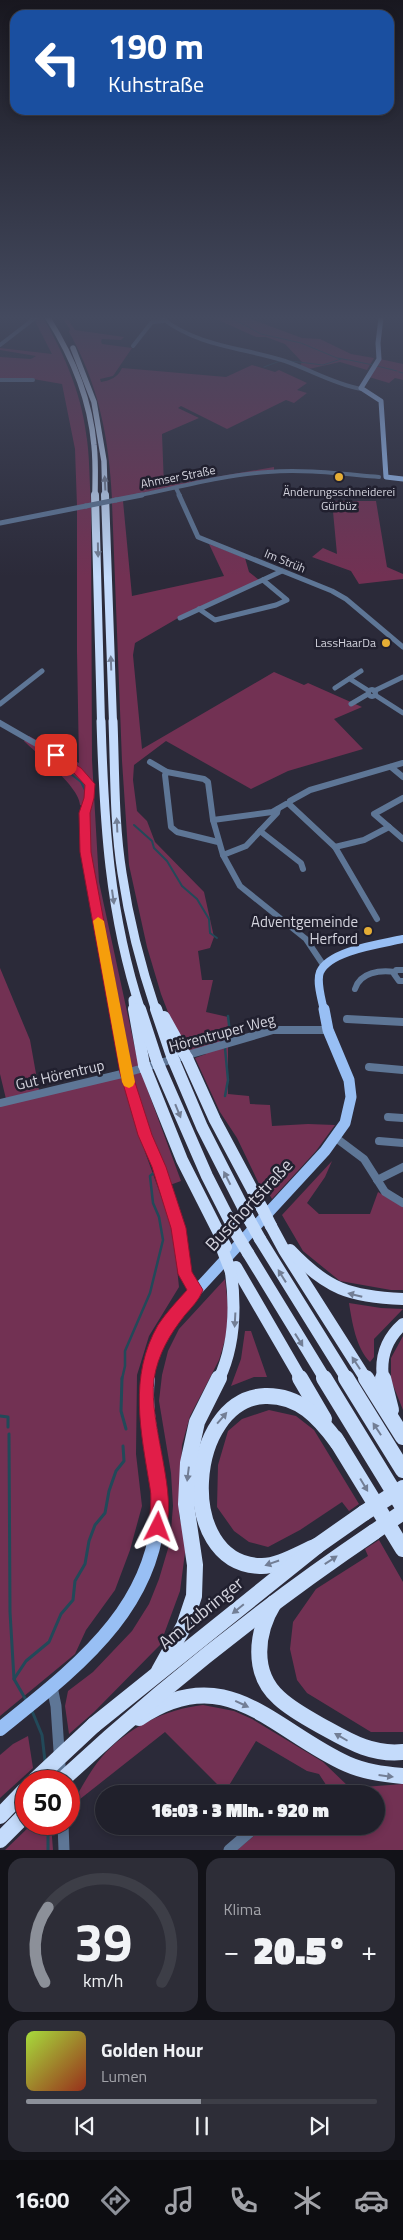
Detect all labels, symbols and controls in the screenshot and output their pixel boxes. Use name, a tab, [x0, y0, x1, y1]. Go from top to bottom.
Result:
text: 190 m	[108, 19, 204, 73]
icon: left	[25, 30, 90, 95]
text: Kuhstraße	[108, 67, 204, 101]
street label: Ahmser Straße	[139, 460, 217, 493]
marker: Änderungsschneiderei Gürbüz	[333, 471, 345, 483]
one-way arrow	[101, 475, 109, 491]
place label: Änderungsschneiderei Gürbüz	[283, 482, 395, 515]
one-way arrow	[94, 542, 102, 558]
street label: Im Strüh	[262, 544, 309, 577]
place label: LassHaarDa	[315, 633, 376, 652]
marker: LassHaarDa	[380, 637, 392, 649]
one-way arrow	[107, 654, 115, 670]
pin	[35, 734, 77, 776]
icon: arrive	[42, 741, 70, 769]
one-way arrow	[113, 817, 121, 833]
one-way arrow	[109, 890, 117, 906]
place label: Adventgemeinde Herford	[251, 910, 358, 950]
marker: Adventgemeinde Herford	[362, 925, 374, 937]
street label: Hörentruper Weg	[166, 1007, 278, 1058]
street label: Gut Hörentrup	[13, 1053, 107, 1096]
one-way arrow	[174, 1104, 182, 1118]
street label: Buschortstraße	[199, 1152, 299, 1257]
one-way arrow	[223, 1171, 231, 1185]
one-way arrow	[277, 1269, 287, 1282]
one-way arrow	[347, 1291, 362, 1299]
one-way arrow	[230, 1313, 238, 1329]
one-way arrow	[295, 1333, 304, 1346]
one-way arrow	[352, 1357, 361, 1370]
one-way arrow	[216, 1411, 227, 1424]
one-way arrow	[372, 1422, 381, 1435]
one-way arrow	[184, 1466, 192, 1482]
one-way arrow	[359, 1478, 368, 1491]
position arrow	[131, 1500, 183, 1552]
one-way arrow	[325, 1555, 338, 1565]
one-way arrow	[264, 1559, 279, 1567]
street label: Am Zubringer	[152, 1570, 249, 1655]
one-way arrow	[232, 1603, 245, 1614]
one-way arrow	[235, 1701, 249, 1709]
one-way arrow	[334, 1733, 347, 1742]
speed limit sign: 50	[15, 1770, 80, 1835]
one-way arrow	[379, 1772, 395, 1780]
text: 16:03 · 3 Min. · 920 m	[151, 1795, 329, 1824]
text: Klima	[224, 1897, 261, 1921]
text: 39	[74, 1902, 132, 1981]
text: 20.5°	[253, 1921, 347, 1979]
text: −	[224, 1929, 239, 1972]
text: +	[361, 1929, 377, 1972]
text: km/h	[83, 1967, 123, 1994]
text: Golden Hour	[101, 2035, 203, 2064]
text: Lumen	[101, 2064, 147, 2088]
icon: previous	[71, 2112, 99, 2140]
icon: pause	[188, 2112, 216, 2140]
icon: next	[305, 2112, 333, 2140]
text: 16:00	[14, 2183, 69, 2217]
icon: directions	[98, 2183, 133, 2218]
icon: music	[162, 2183, 197, 2218]
icon: phone	[226, 2183, 261, 2218]
icon: climate	[290, 2183, 325, 2218]
icon: car	[354, 2183, 389, 2218]

